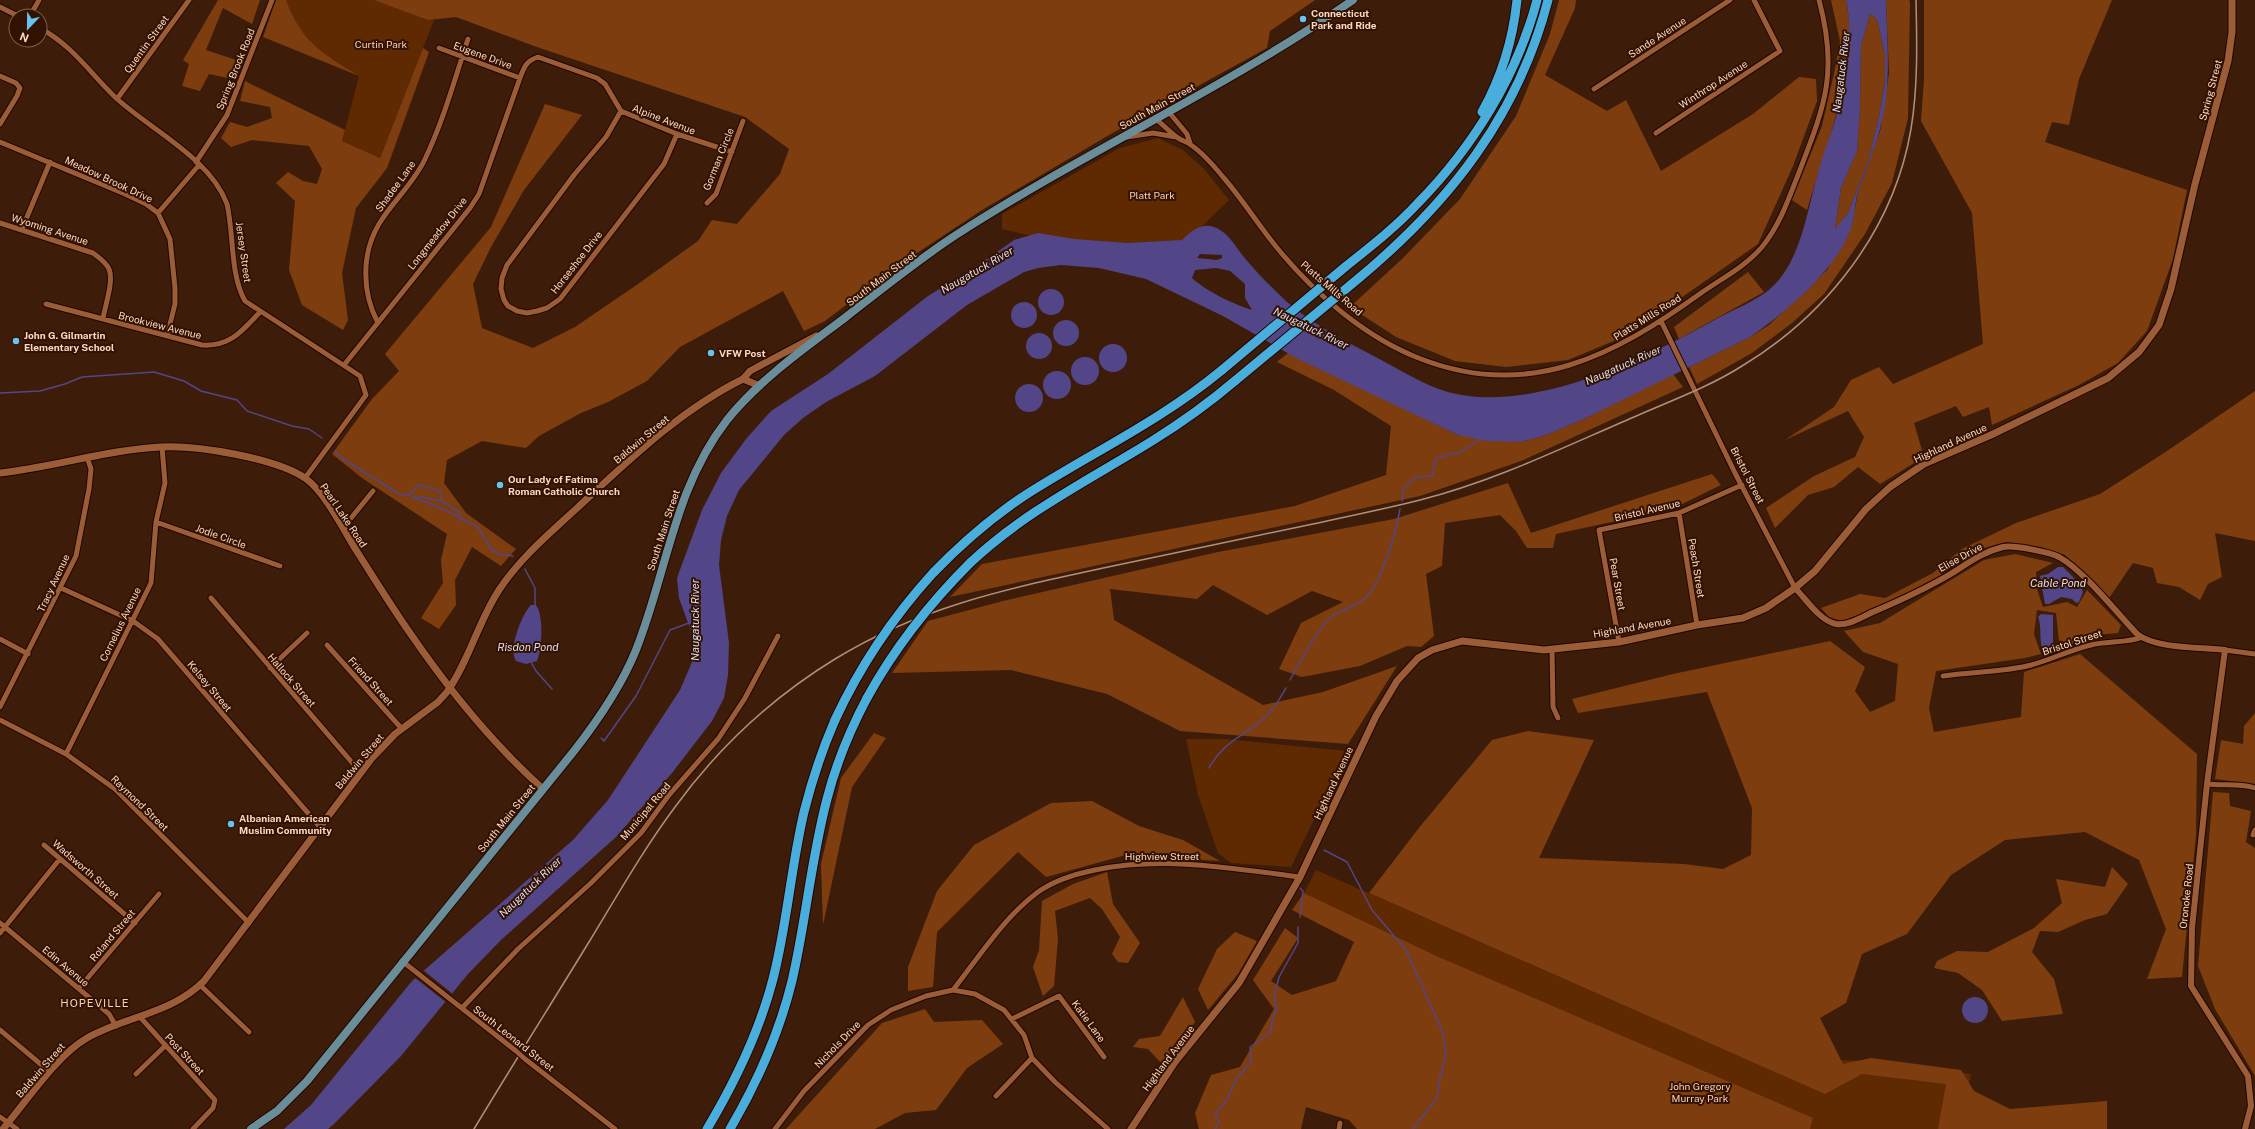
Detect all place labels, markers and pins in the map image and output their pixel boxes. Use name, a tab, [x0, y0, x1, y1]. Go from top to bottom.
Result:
place label: Connecticut Park and Ride	[1311, 7, 1377, 31]
marker: Connecticut Park and Ride	[1298, 14, 1308, 24]
place label: John G. Gilmartin Elementary School	[24, 329, 114, 353]
marker: John G. Gilmartin Elementary School	[11, 336, 21, 346]
place label: VFW Post	[719, 347, 766, 359]
marker: VFW Post	[706, 348, 716, 358]
place label: Our Lady of Fatima Roman Catholic Church	[508, 473, 620, 497]
marker: Our Lady of Fatima Roman Catholic Church	[495, 480, 505, 490]
place label: Albanian American Muslim Community	[239, 812, 332, 836]
marker: Albanian American Muslim Community	[226, 819, 236, 829]

